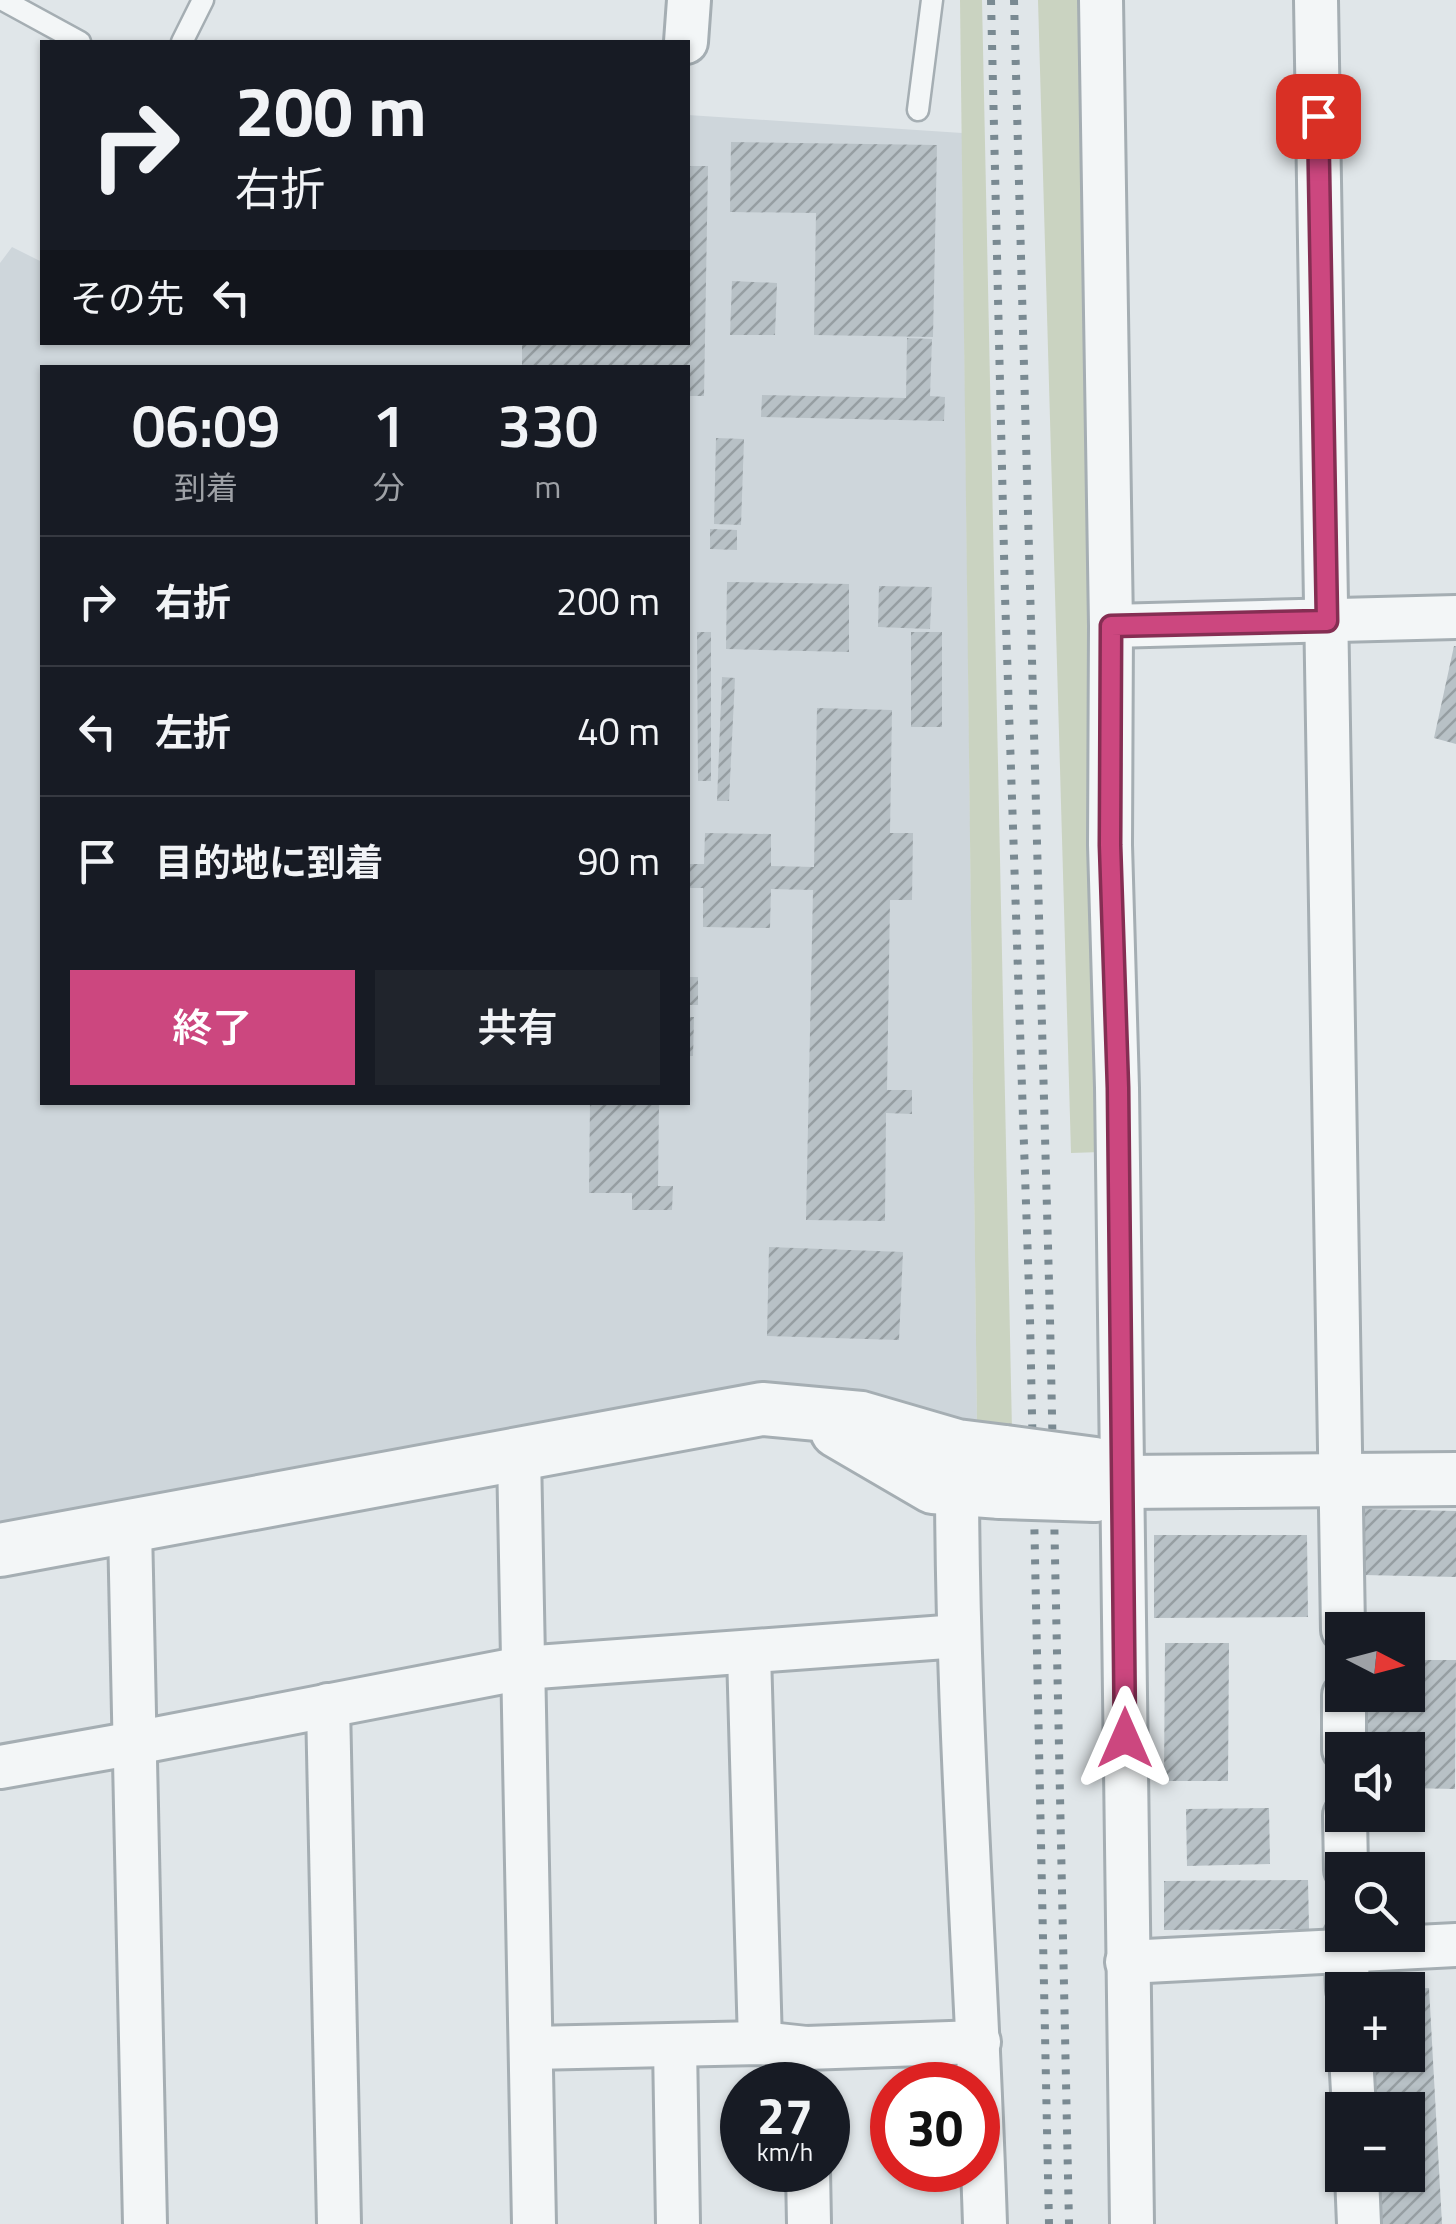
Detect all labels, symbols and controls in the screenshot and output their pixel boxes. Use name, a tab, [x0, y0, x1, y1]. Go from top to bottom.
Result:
text: 200 m	[235, 57, 427, 163]
pin	[1276, 74, 1361, 159]
icon: right	[70, 80, 200, 210]
icon: arrive	[1291, 89, 1346, 144]
text: 右折	[235, 154, 325, 222]
text: その先	[70, 269, 184, 327]
icon: left	[204, 270, 259, 325]
text: 06:09	[132, 379, 280, 470]
text: 1	[372, 379, 406, 470]
text: 330	[497, 379, 598, 470]
text: m	[534, 462, 561, 510]
text: 到着	[174, 463, 238, 511]
text: 分	[373, 463, 405, 511]
text: 200 m	[556, 572, 660, 630]
text: 右折	[155, 573, 231, 631]
icon: right	[70, 574, 125, 629]
text: 40 m	[577, 702, 660, 760]
text: 左折	[155, 703, 231, 761]
icon: left	[70, 704, 125, 759]
text: 90 m	[577, 832, 660, 890]
text: 目的地に到着	[155, 833, 383, 891]
icon: arrive	[70, 834, 125, 889]
button: 終了	[70, 970, 355, 1085]
button: 共有	[375, 970, 660, 1085]
north arrow	[1325, 1612, 1425, 1712]
map controls	[1325, 1612, 1425, 2192]
position arrow	[1073, 1686, 1177, 1790]
button: sound	[1325, 1732, 1425, 1832]
button: search	[1325, 1852, 1425, 1952]
button: +	[1325, 1972, 1425, 2072]
speed limit sign: 30	[870, 2062, 1000, 2192]
text: 27	[757, 2077, 813, 2153]
button: −	[1325, 2092, 1425, 2192]
text: km/h	[757, 2133, 813, 2171]

